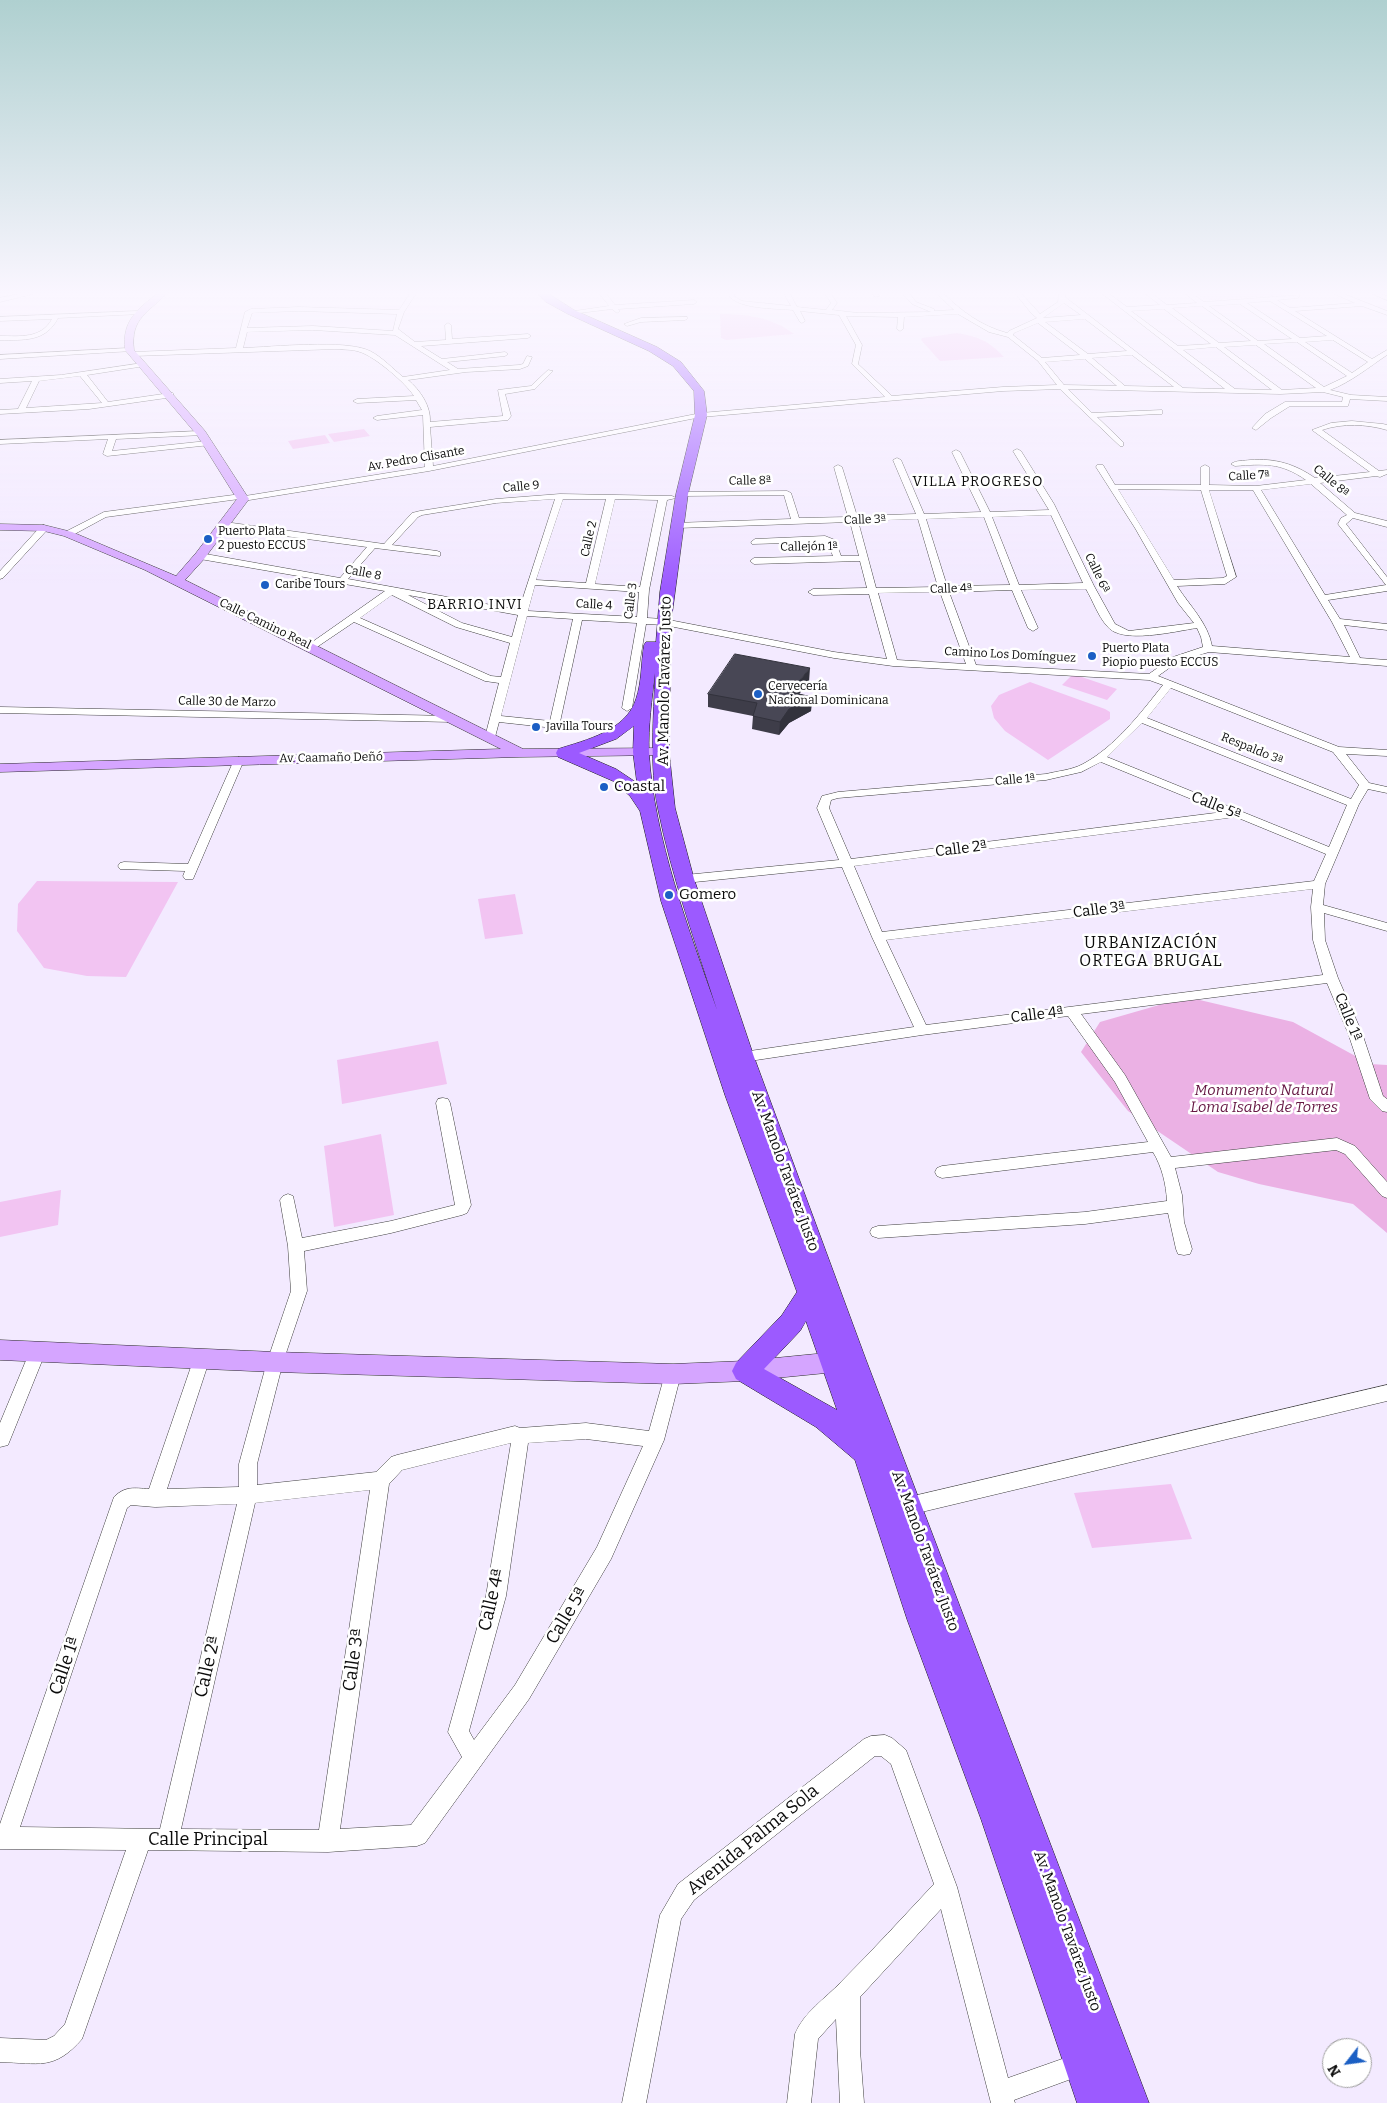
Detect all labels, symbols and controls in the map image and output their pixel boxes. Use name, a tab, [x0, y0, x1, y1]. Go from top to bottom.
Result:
street label: Av. Pedro Clisante	[366, 443, 466, 475]
street label: Calle 8ª	[1310, 462, 1352, 500]
street label: Calle 7ª	[1228, 468, 1270, 484]
street label: Calle 8ª	[729, 473, 771, 489]
district label: VILLA PROGRESO	[911, 474, 1045, 490]
street label: Calle 9	[502, 478, 540, 496]
street label: Calle 3ª	[844, 512, 886, 528]
street label: Calle 2	[578, 520, 600, 558]
place label: Puerto Plata 2 puesto ECCUS	[218, 525, 306, 553]
marker: Puerto Plata 2 puesto ECCUS	[202, 533, 214, 545]
street label: Callejón 1ª	[780, 539, 838, 555]
street label: Calle 6ª	[1081, 551, 1113, 595]
street label: Calle 8	[343, 562, 383, 584]
place label: Caribe Tours	[275, 578, 345, 592]
marker: Caribe Tours	[259, 579, 271, 591]
street label: Calle 4ª	[930, 581, 972, 597]
street label: Calle 3	[622, 582, 640, 620]
street label: Calle Camino Real	[217, 596, 313, 652]
street label: Av. Manolo Tavárez Justo	[655, 596, 675, 766]
district label: BARRIO INVI	[426, 597, 524, 613]
street label: Calle 4	[575, 597, 613, 613]
place label: Puerto Plata Piopio puesto ECCUS	[1102, 642, 1218, 670]
street label: Camino Los Domínguez	[944, 644, 1076, 666]
marker: Puerto Plata Piopio puesto ECCUS	[1086, 650, 1098, 662]
place label: Cervecería Nacional Dominicana	[768, 680, 889, 708]
marker: Cervecería Nacional Dominicana	[752, 688, 764, 700]
street label: Calle 30 de Marzo	[178, 694, 276, 710]
place label: Javilla Tours	[546, 720, 613, 734]
marker: Javilla Tours	[530, 721, 542, 733]
street label: Respaldo 3ª	[1219, 730, 1285, 768]
street label: Av. Caamaño Deñó	[279, 750, 383, 766]
street label: Calle 1ª	[994, 771, 1036, 789]
place label: Coastal	[614, 778, 665, 796]
marker: Coastal	[598, 781, 610, 793]
street label: Calle 5ª	[1189, 788, 1243, 824]
street label: Calle 2ª	[934, 837, 988, 861]
place label: Gomero	[679, 886, 736, 904]
marker: Gomero	[663, 889, 675, 901]
street label: Calle 3ª	[1072, 898, 1126, 922]
district label: URBANIZACIÓN ORTEGA BRUGAL	[1078, 934, 1224, 972]
street label: Calle 1ª	[1330, 990, 1366, 1044]
street label: Calle 4ª	[1010, 1003, 1064, 1027]
park label: Monumento Natural Loma Isabel de Torres	[1190, 1082, 1338, 1117]
street label: Av. Manolo Tavárez Justo	[748, 1088, 822, 1254]
street label: Av. Manolo Tavárez Justo	[888, 1468, 962, 1634]
street label: Calle 4ª	[474, 1567, 510, 1633]
street label: Calle 5ª	[542, 1584, 592, 1648]
street label: Calle 3ª	[339, 1627, 369, 1693]
street label: Calle 1ª	[45, 1634, 85, 1698]
street label: Calle 2ª	[190, 1634, 226, 1700]
street label: Avenida Palma Sola	[683, 1780, 823, 1900]
street label: Calle Principal	[148, 1829, 268, 1851]
street label: Av. Manolo Tavárez Justo	[1030, 1848, 1104, 2014]
north arrow	[1322, 2038, 1372, 2088]
text: N	[1324, 2061, 1345, 2079]

